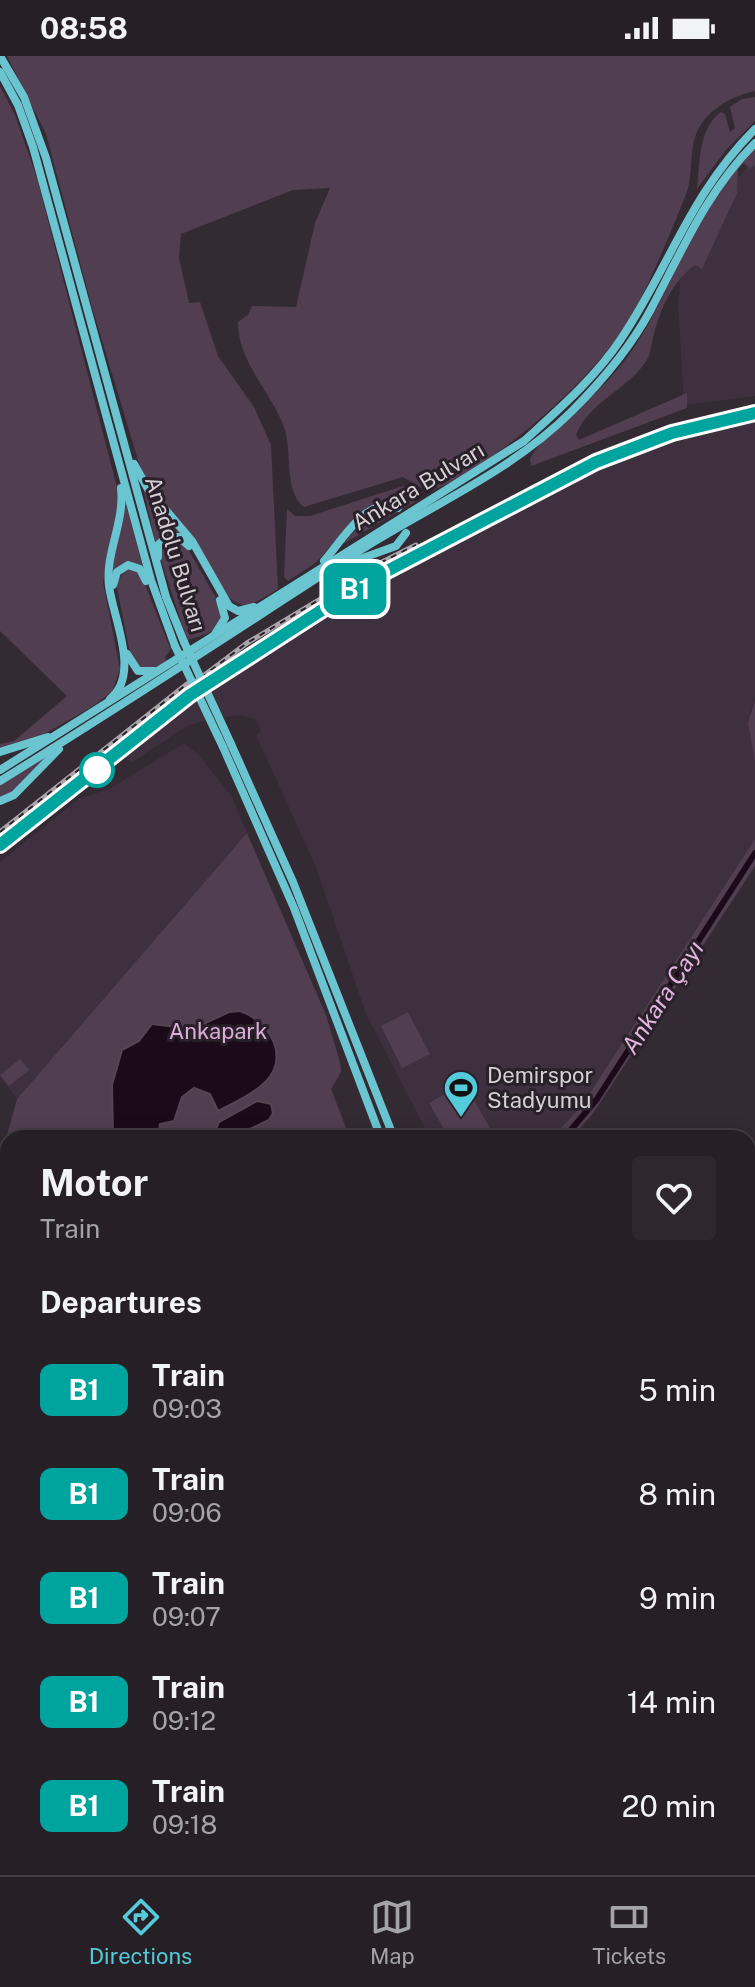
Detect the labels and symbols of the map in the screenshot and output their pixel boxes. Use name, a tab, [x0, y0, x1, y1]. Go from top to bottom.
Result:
street label: Ankara Bulvarı	[347, 436, 489, 536]
street label: Anadolu Bulvarı	[140, 473, 212, 635]
line badge: B1	[319, 563, 391, 615]
unlabelled marker	[80, 753, 114, 787]
water label: Ankara Çayı	[615, 935, 709, 1059]
park label: Ankapark	[169, 1018, 267, 1044]
place label: Demirspor Stadyumu	[487, 1062, 593, 1113]
sports icon: Demirspor Stadyumu	[442, 1069, 480, 1119]

